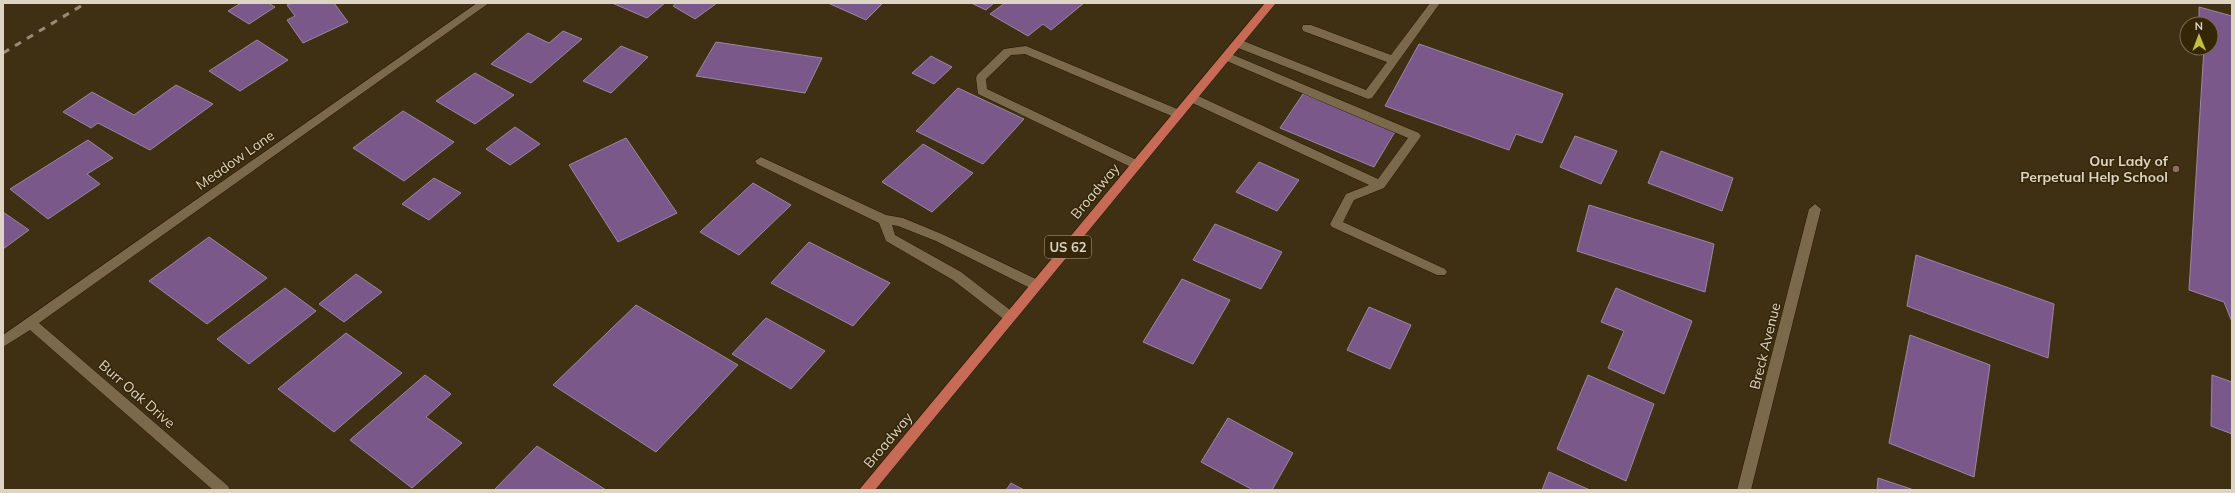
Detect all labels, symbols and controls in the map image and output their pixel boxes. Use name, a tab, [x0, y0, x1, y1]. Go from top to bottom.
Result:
north arrow	[2179, 16, 2219, 56]
text: N	[2195, 19, 2203, 33]
street label: Meadow Lane	[192, 126, 278, 194]
place label: Our Lady of Perpetual Help School	[2020, 152, 2169, 186]
street label: Broadway	[1067, 159, 1124, 222]
marker: Our Lady of Perpetual Help School	[2171, 164, 2181, 174]
road number: US 62	[1045, 236, 1091, 258]
street label: Breck Avenue	[1746, 301, 1784, 391]
street label: Burr Oak Drive	[95, 356, 179, 432]
street label: Broadway	[860, 408, 917, 471]

